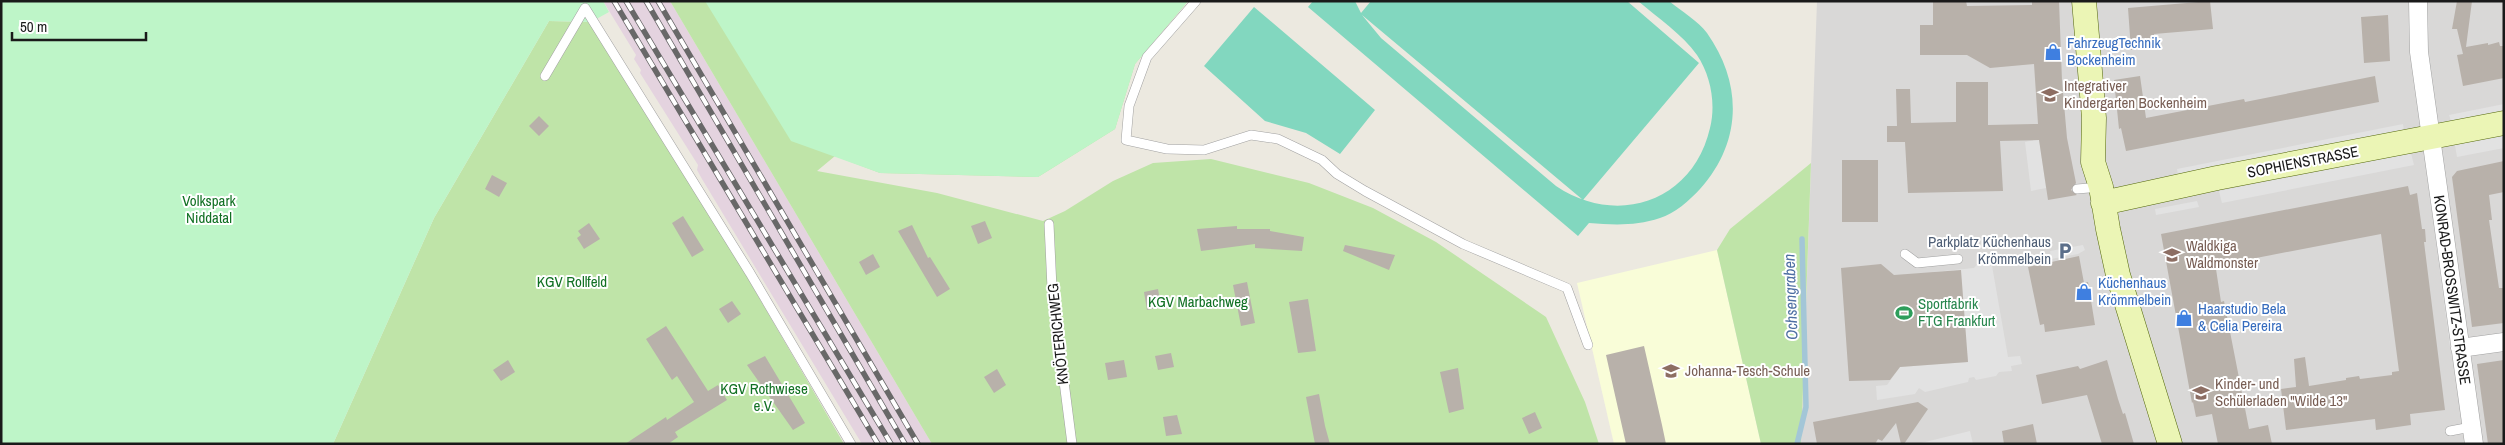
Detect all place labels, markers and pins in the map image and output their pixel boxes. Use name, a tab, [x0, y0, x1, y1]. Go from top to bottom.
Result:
place label: FahrzeugTechnik Bockenheim	[2067, 32, 2162, 70]
shop icon: FahrzeugTechnik Bockenheim	[2043, 42, 2063, 62]
place label: Integrativer Kindergarten Bockenheim	[2064, 75, 2207, 113]
school or university icon: Integrativer Kindergarten Bockenheim	[2040, 85, 2060, 105]
place label: Parkplatz Küchenhaus Krömmelbein	[1928, 231, 2051, 269]
place label: Waldkiga Waldmonster	[2186, 235, 2258, 273]
parking icon: Parkplatz Küchenhaus Krömmelbein	[2055, 241, 2075, 261]
school or university icon: Waldkiga Waldmonster	[2162, 245, 2182, 265]
place label: Küchenhaus Krömmelbein	[2098, 272, 2171, 310]
shop icon: Küchenhaus Krömmelbein	[2074, 282, 2094, 302]
place label: Sportfabrik FTG Frankfurt	[1918, 293, 1996, 331]
place label: Haarstudio Bela & Celia Pereira	[2198, 298, 2286, 336]
sports icon: Sportfabrik FTG Frankfurt	[1894, 303, 1914, 323]
shop icon: Haarstudio Bela & Celia Pereira	[2174, 308, 2194, 328]
place label: Johanna-Tesch-Schule	[1685, 360, 1810, 381]
school or university icon: Johanna-Tesch-Schule	[1661, 361, 1681, 381]
place label: Kinder- und Schülerladen "Wilde 13"	[2215, 373, 2347, 411]
school or university icon: Kinder- und Schülerladen "Wilde 13"	[2191, 383, 2211, 403]

